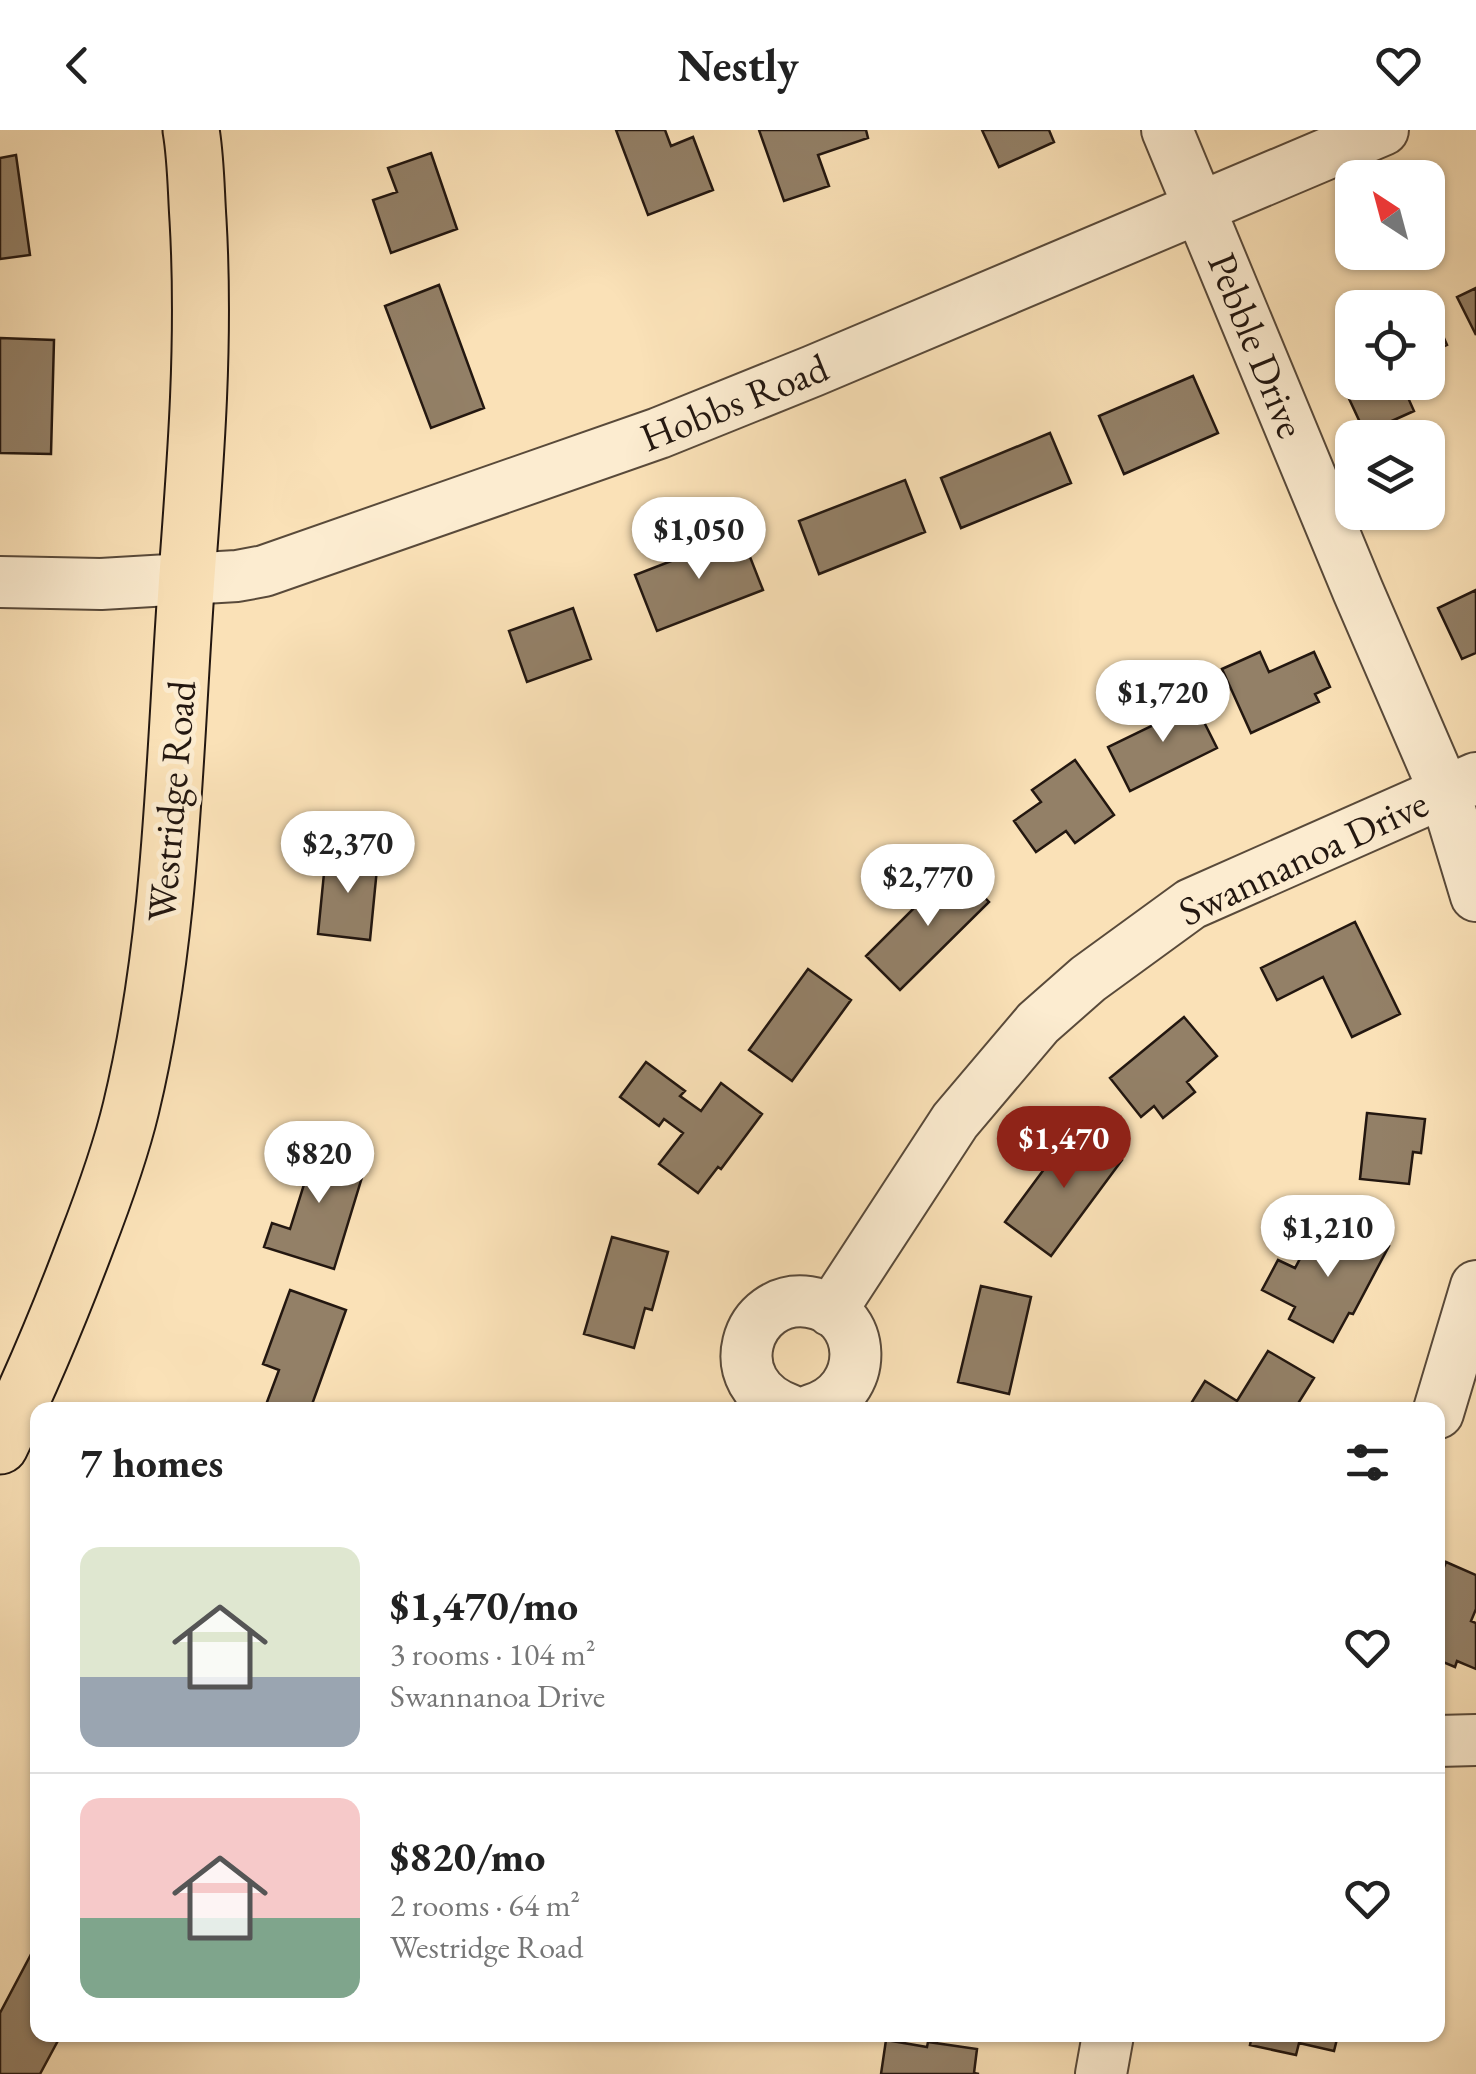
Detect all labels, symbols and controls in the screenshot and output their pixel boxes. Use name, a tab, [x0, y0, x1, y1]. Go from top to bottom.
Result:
text: Nestly	[677, 36, 799, 94]
icon: back	[50, 38, 105, 93]
icon: heart	[1371, 38, 1426, 93]
north arrow	[1335, 160, 1445, 270]
map controls	[1335, 160, 1445, 530]
street label: Pebble Drive	[1196, 245, 1318, 445]
button: locate	[1335, 290, 1445, 400]
street label: Hobbs Road	[632, 341, 836, 463]
button: layers	[1335, 420, 1445, 530]
pin: $1,050	[618, 497, 780, 582]
text: $1,050	[654, 508, 744, 550]
pin: $1,720	[1082, 660, 1244, 745]
text: $1,720	[1118, 671, 1208, 713]
street label: Westridge Road	[135, 678, 208, 924]
street label: Swannanoa Drive	[1170, 777, 1436, 937]
pin: $2,370	[267, 811, 429, 896]
text: $2,370	[303, 822, 393, 864]
pin: $2,770	[847, 844, 1009, 929]
text: $2,770	[883, 855, 973, 897]
pin: $1,470	[983, 1106, 1145, 1191]
text: $1,470	[1019, 1117, 1109, 1159]
pin: $820	[260, 1121, 378, 1206]
text: $820	[286, 1132, 352, 1174]
pin: $1,210	[1247, 1195, 1409, 1280]
text: $1,210	[1283, 1206, 1373, 1248]
text: 7 homes	[80, 1435, 223, 1490]
icon: filters	[1340, 1435, 1395, 1490]
text: $1,470/mo	[390, 1578, 578, 1633]
icon: home	[160, 1587, 280, 1707]
icon: heart	[1340, 1620, 1395, 1675]
text: 3 rooms · 104 m²	[390, 1633, 596, 1675]
text: Swannanoa Drive	[390, 1675, 605, 1717]
text: $820/mo	[390, 1829, 546, 1884]
icon: home	[160, 1838, 280, 1958]
icon: heart	[1340, 1871, 1395, 1926]
text: 2 rooms · 64 m²	[390, 1884, 580, 1926]
text: Westridge Road	[390, 1926, 583, 1968]

